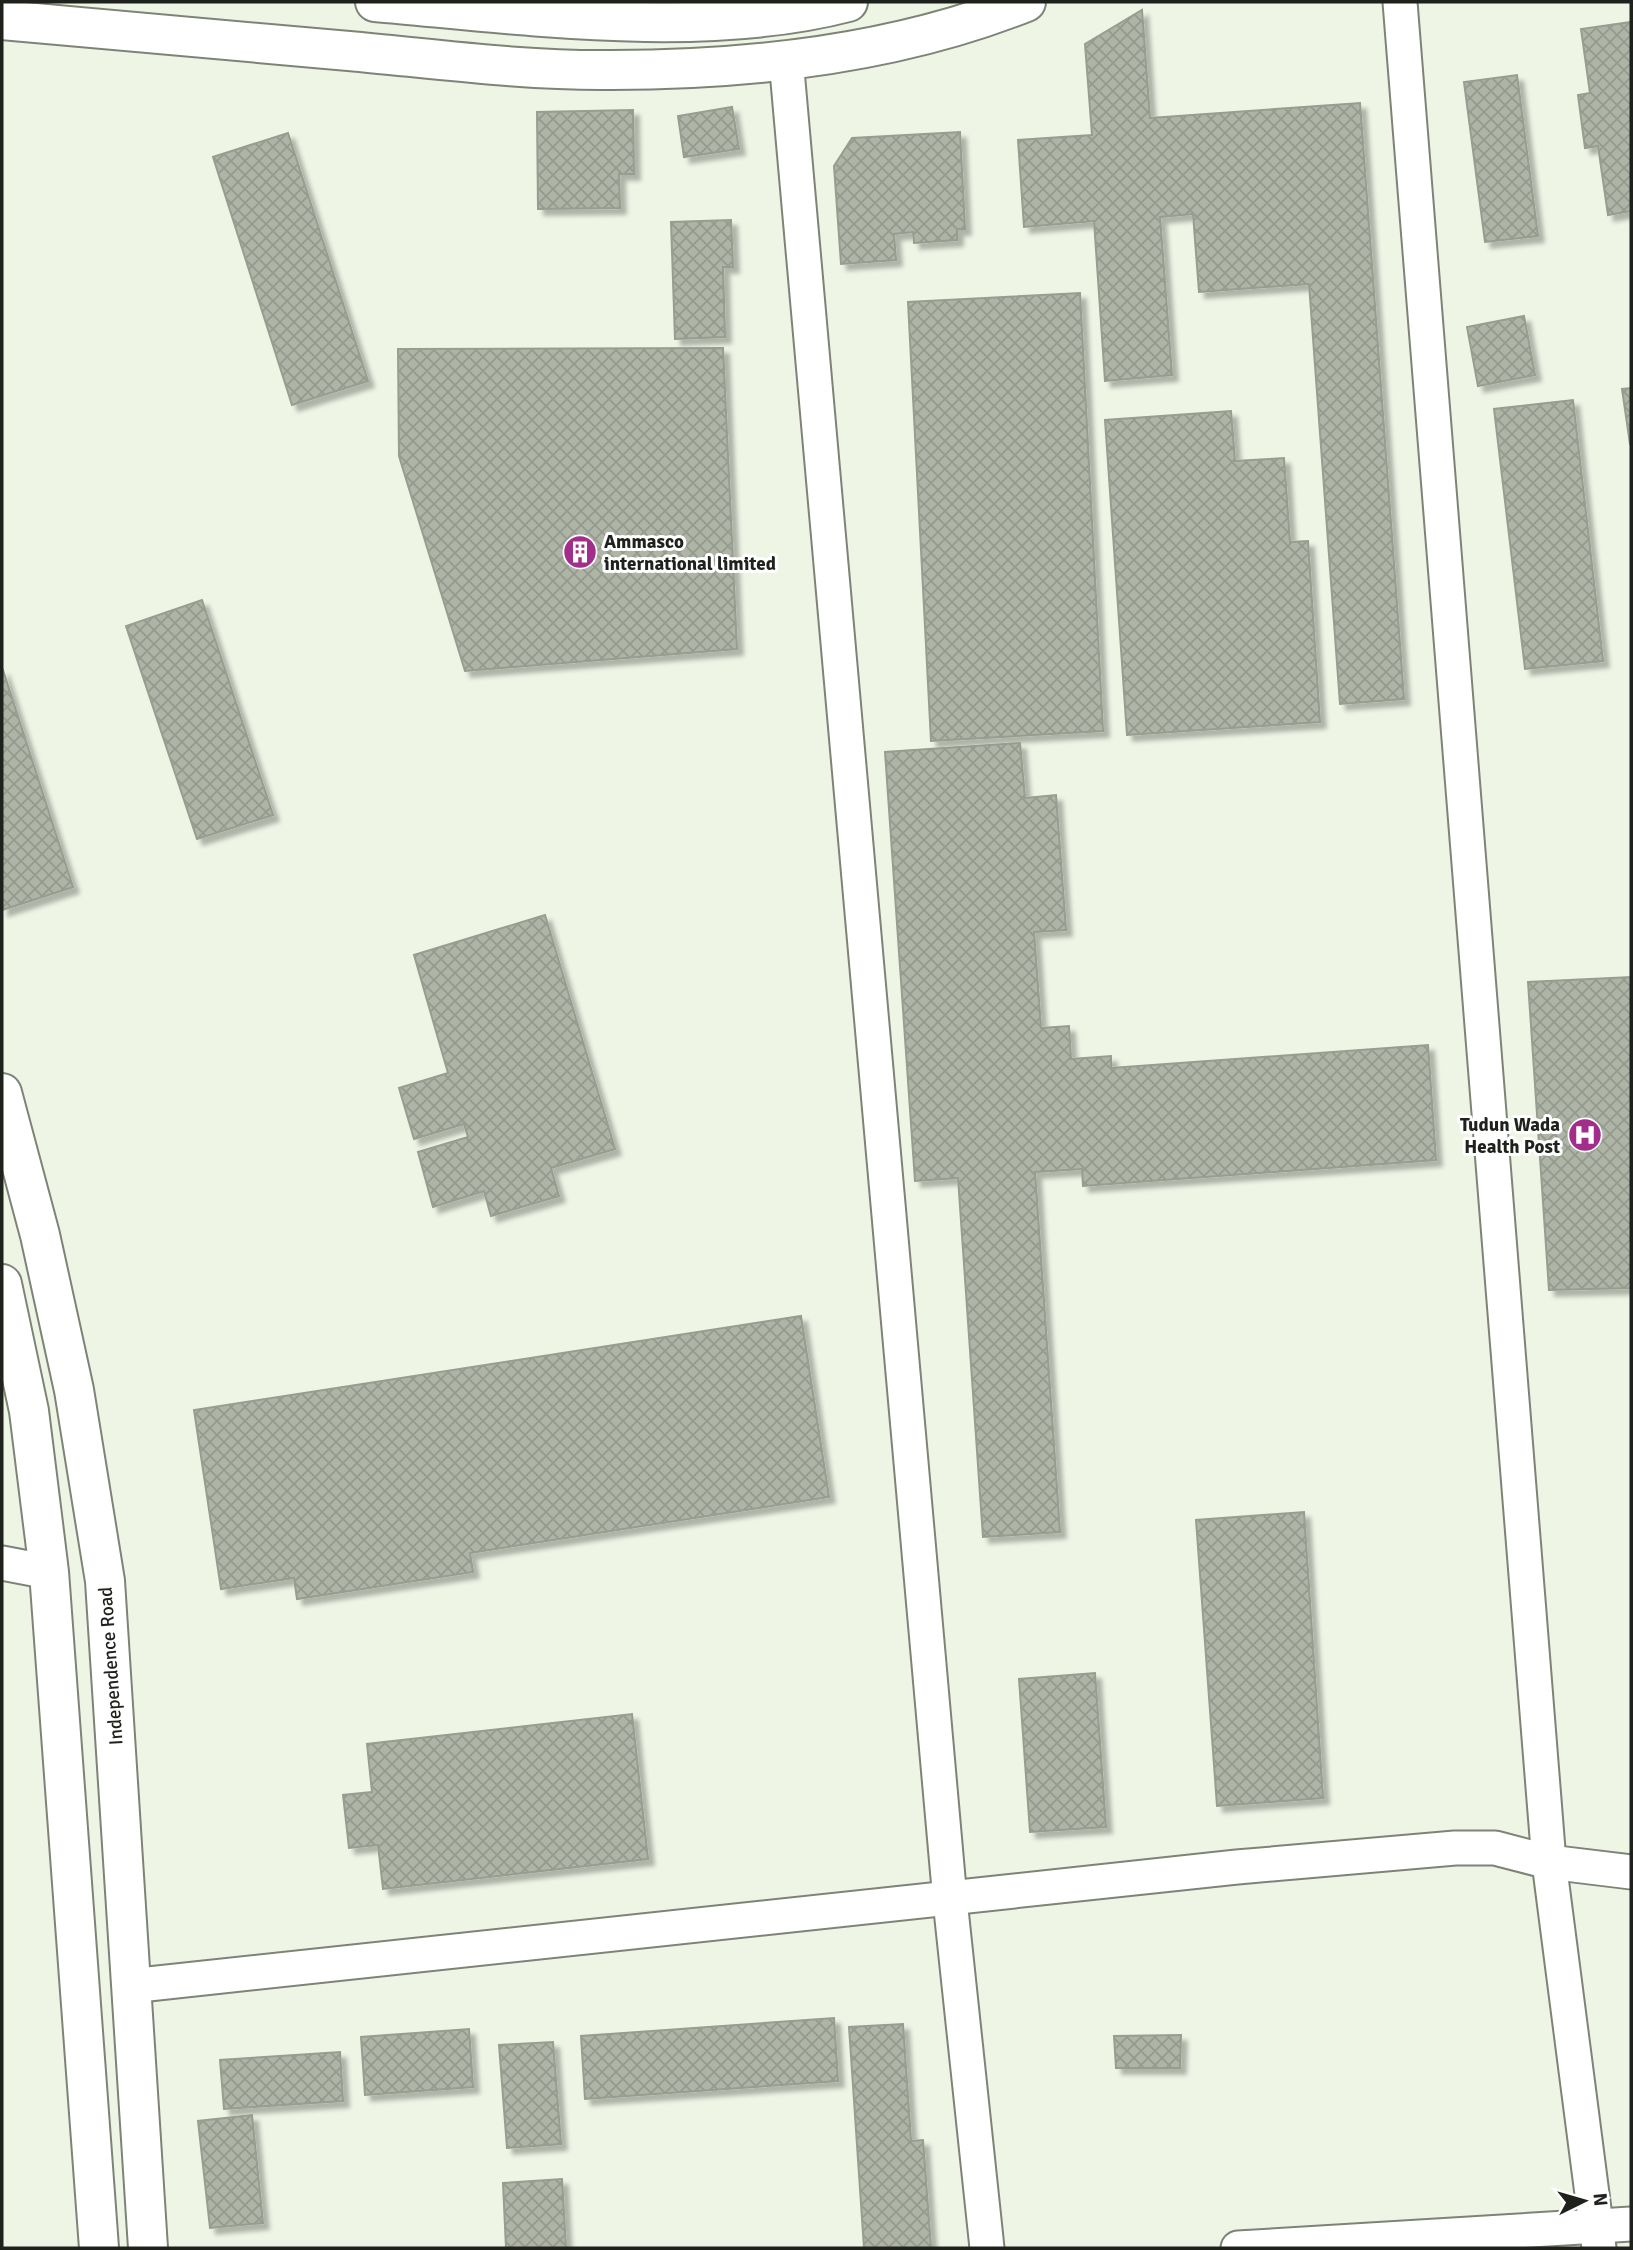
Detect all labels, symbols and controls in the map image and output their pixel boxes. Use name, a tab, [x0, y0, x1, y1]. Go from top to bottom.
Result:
place label: Ammasco international limited	[604, 530, 776, 576]
building icon: Ammasco international limited	[561, 533, 599, 571]
place label: Tudun Wada Health Post	[1460, 1113, 1560, 1159]
hospital icon: Tudun Wada Health Post	[1566, 1116, 1604, 1154]
street label: Independence Road	[93, 1586, 129, 1746]
north arrow	[1549, 2166, 1619, 2236]
text: N	[1587, 2192, 1612, 2207]

